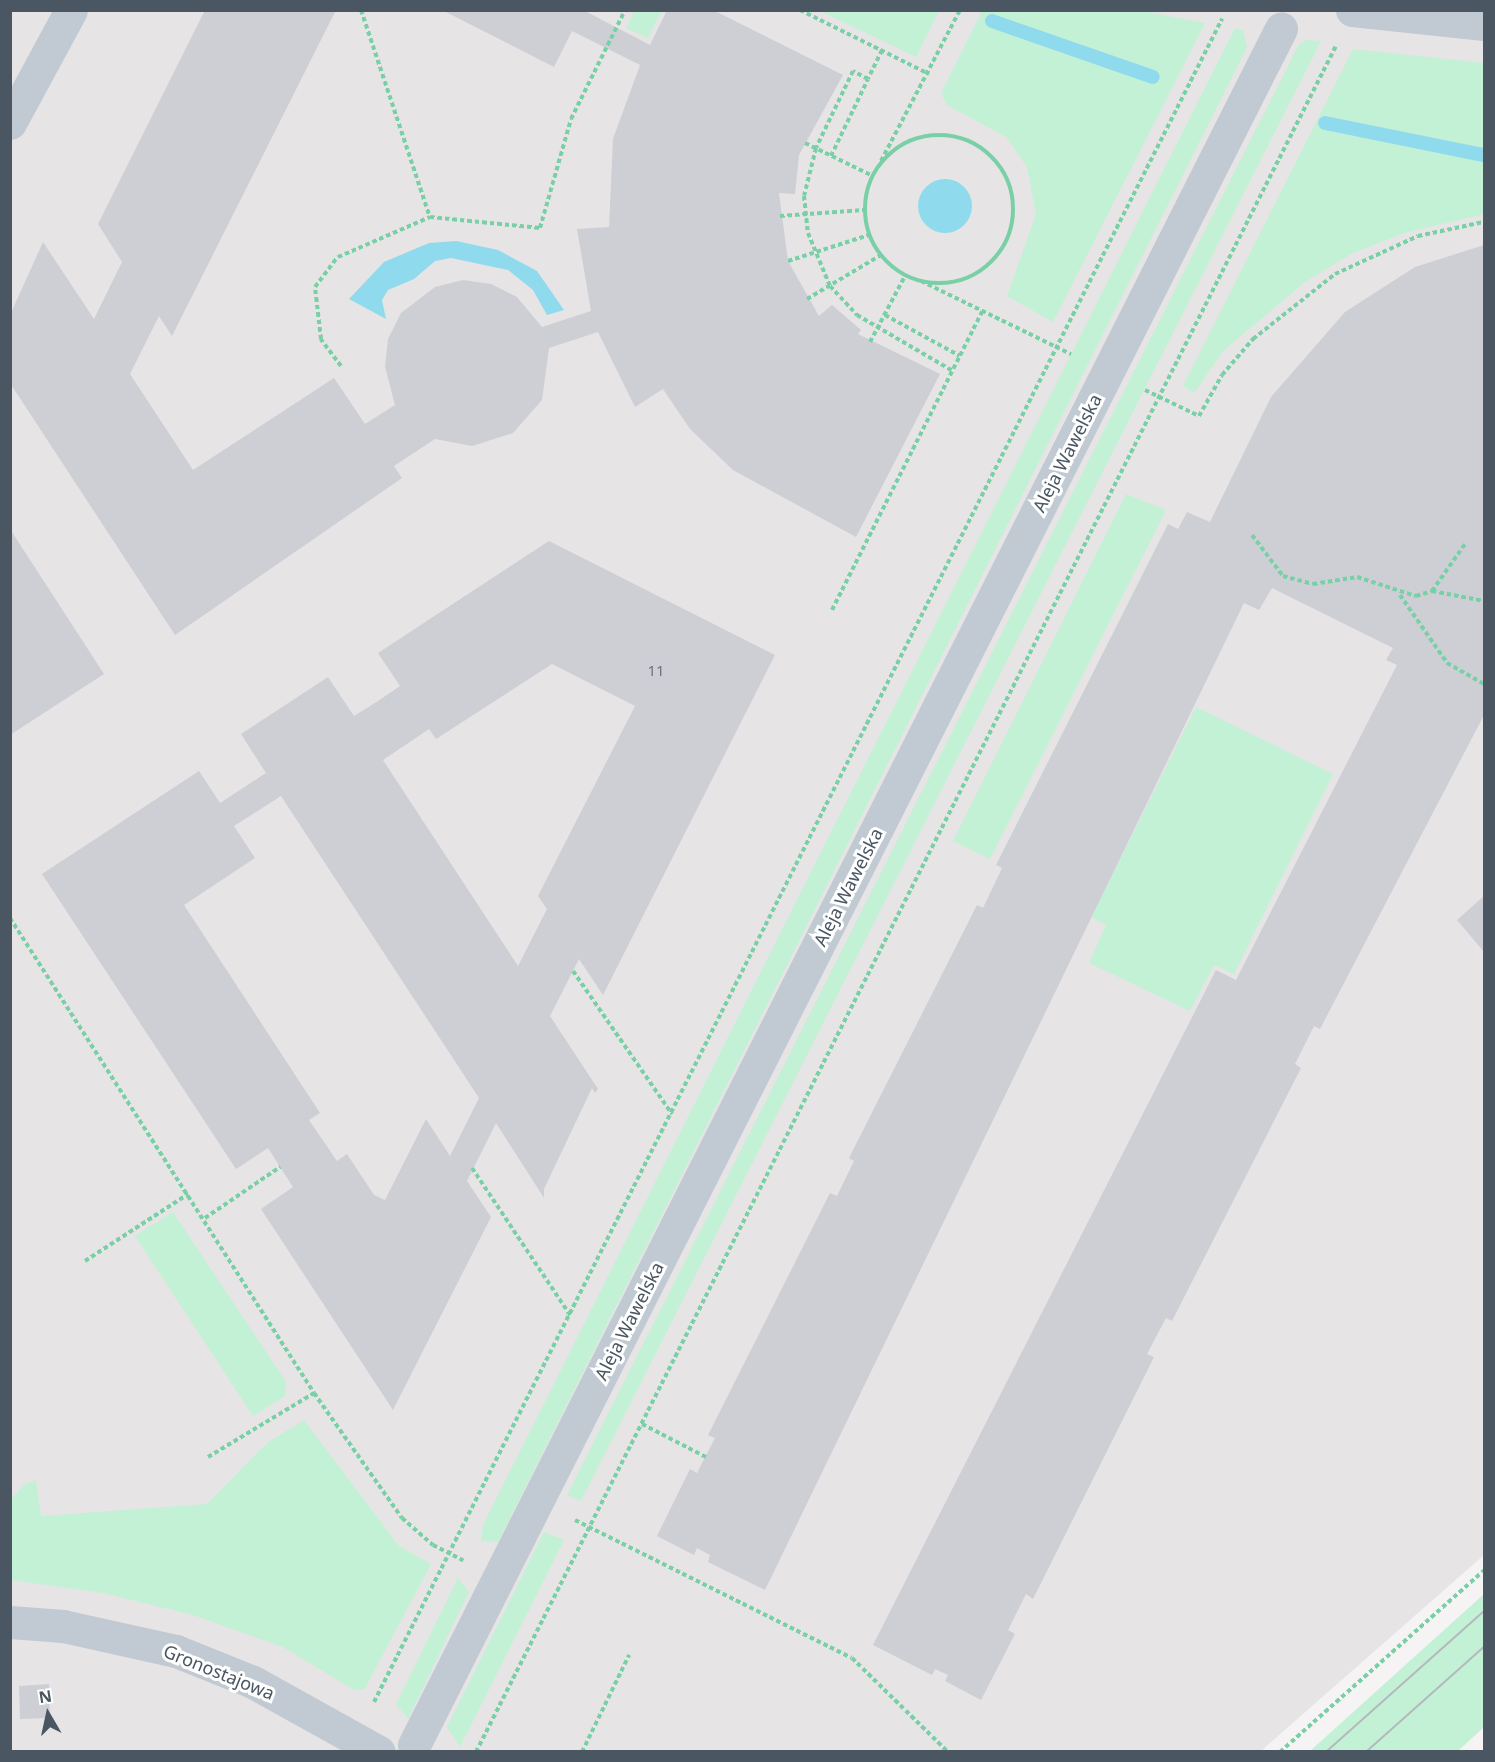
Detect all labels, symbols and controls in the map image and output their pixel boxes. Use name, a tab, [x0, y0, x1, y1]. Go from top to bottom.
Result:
street label: Aleja Wawelska	[1028, 390, 1106, 516]
house number: 11	[647, 662, 665, 680]
street label: Aleja Wawelska	[809, 824, 887, 950]
street label: Aleja Wawelska	[590, 1258, 668, 1384]
street label: Gronostajowa	[160, 1640, 278, 1704]
north arrow	[18, 1684, 78, 1744]
text: N	[37, 1684, 53, 1708]

